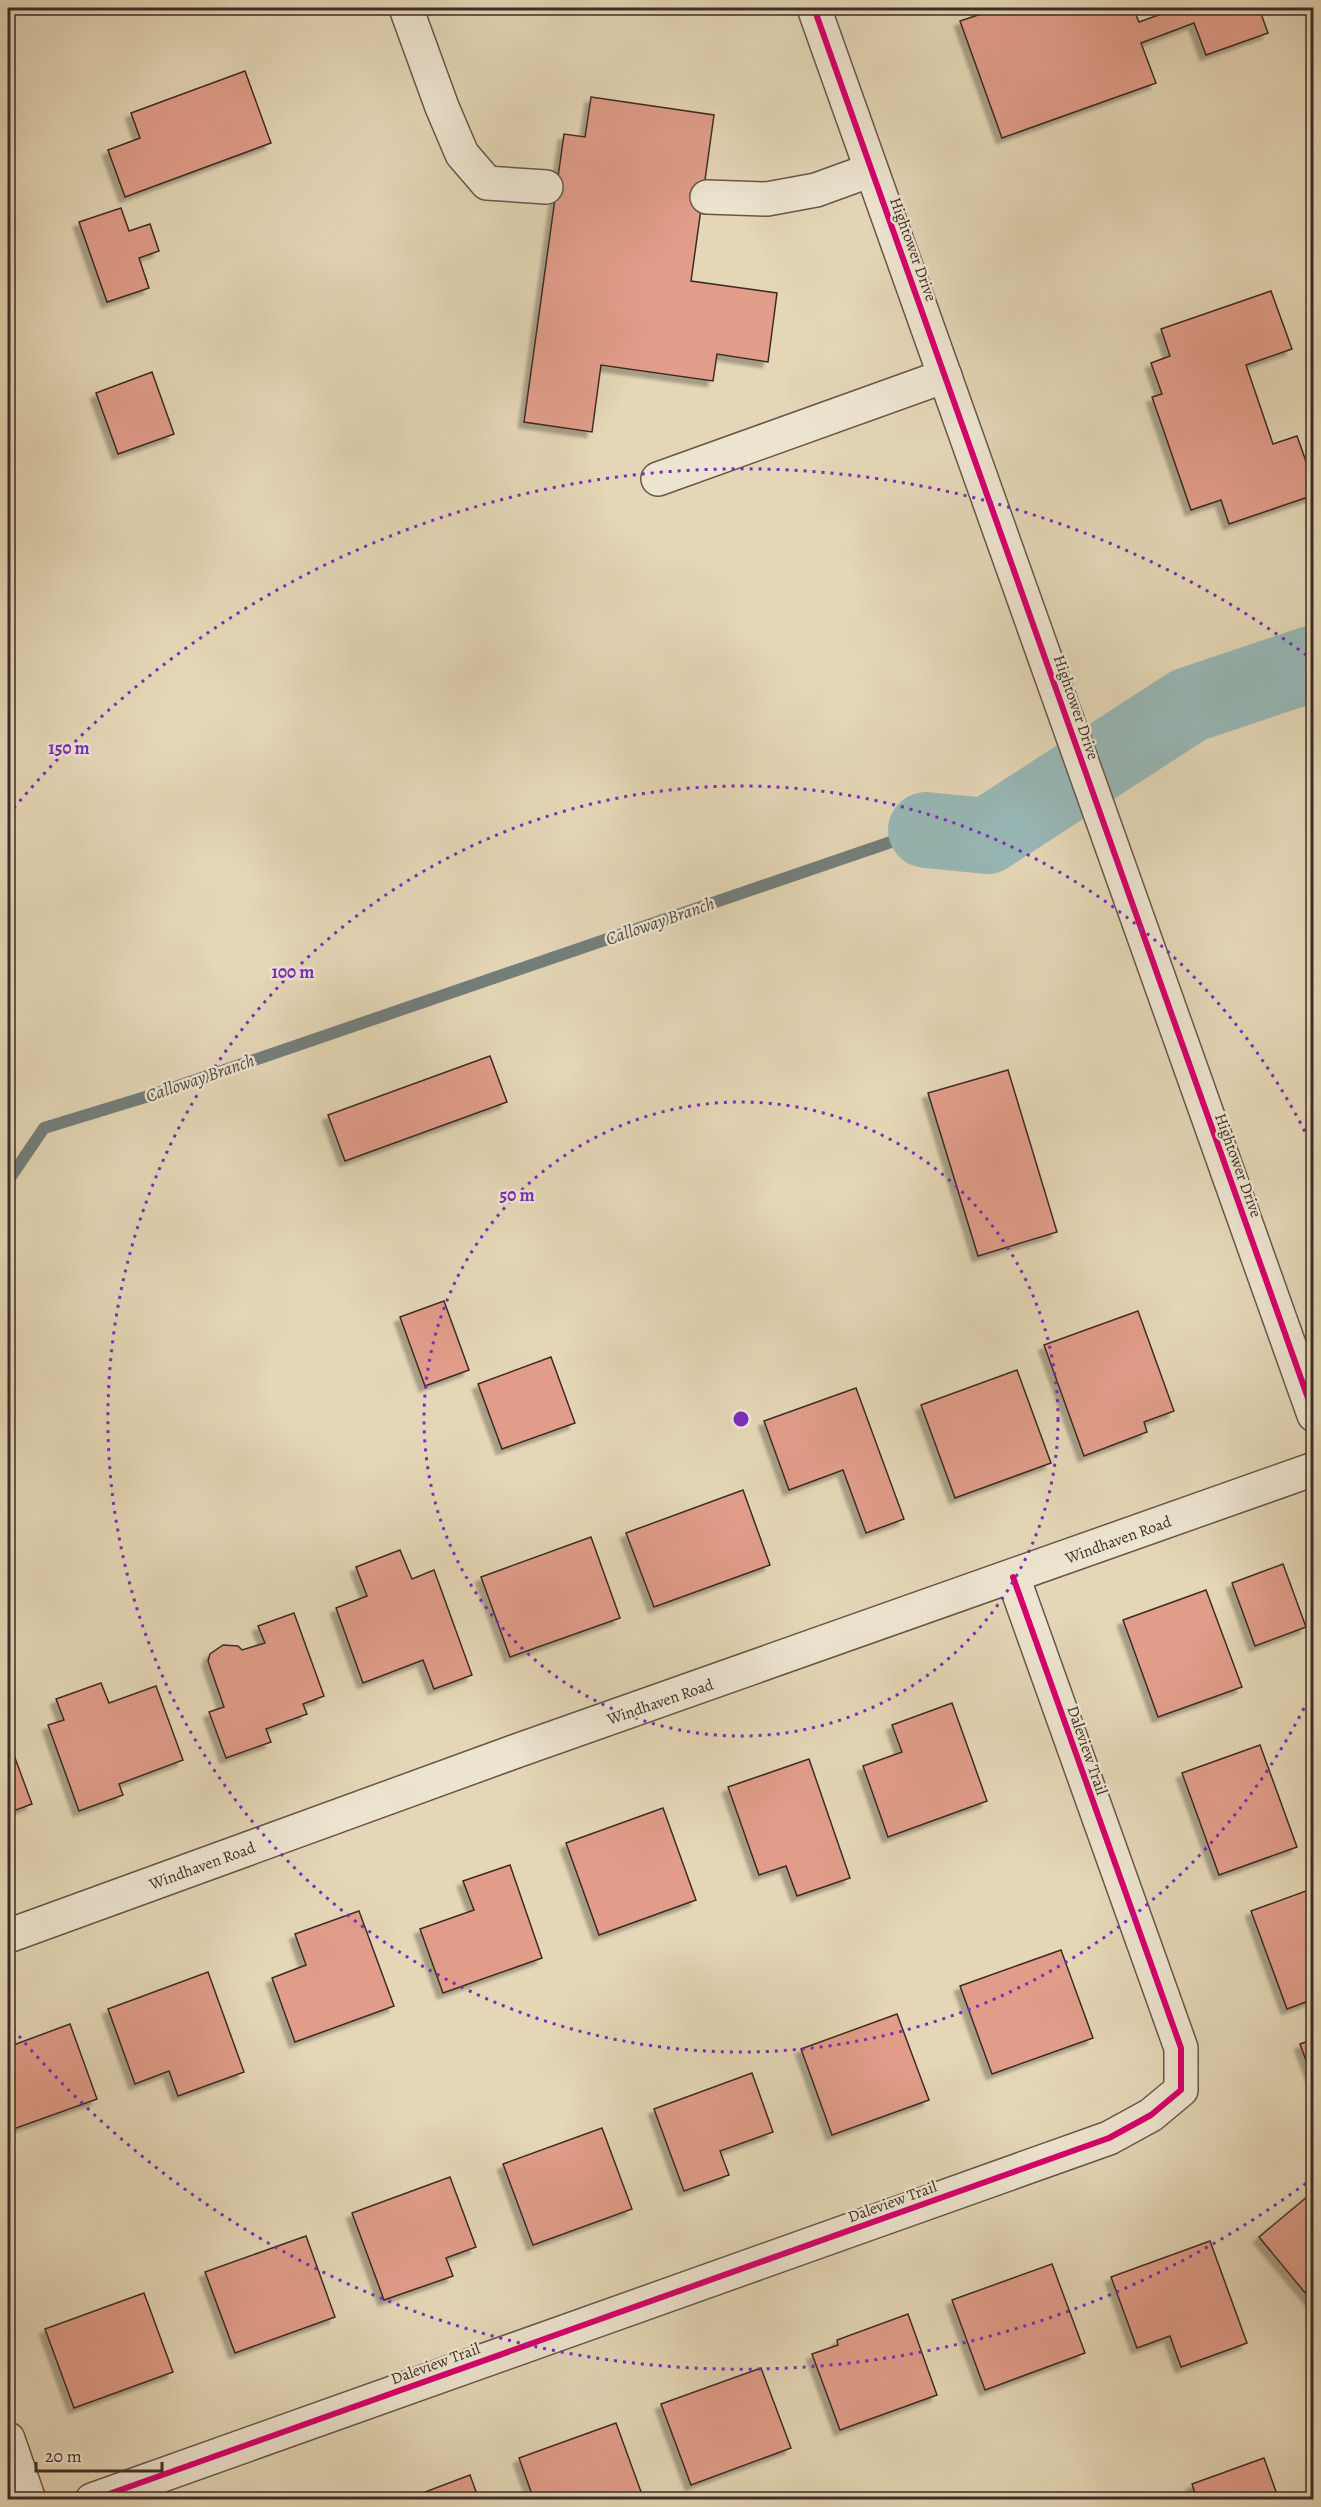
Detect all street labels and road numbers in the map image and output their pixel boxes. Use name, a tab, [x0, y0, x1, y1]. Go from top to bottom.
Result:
street label: Hightower Drive	[884, 194, 942, 305]
street label: Hightower Drive	[1048, 652, 1104, 763]
street label: Hightower Drive	[1209, 1110, 1267, 1221]
street label: Windhaven Road	[1061, 1510, 1175, 1570]
street label: Windhaven Road	[603, 1673, 717, 1731]
street label: Daleview Trail	[1061, 1703, 1113, 1798]
street label: Windhaven Road	[145, 1836, 259, 1896]
street label: Daleview Trail	[845, 2176, 940, 2228]
street label: Daleview Trail	[388, 2338, 483, 2390]

